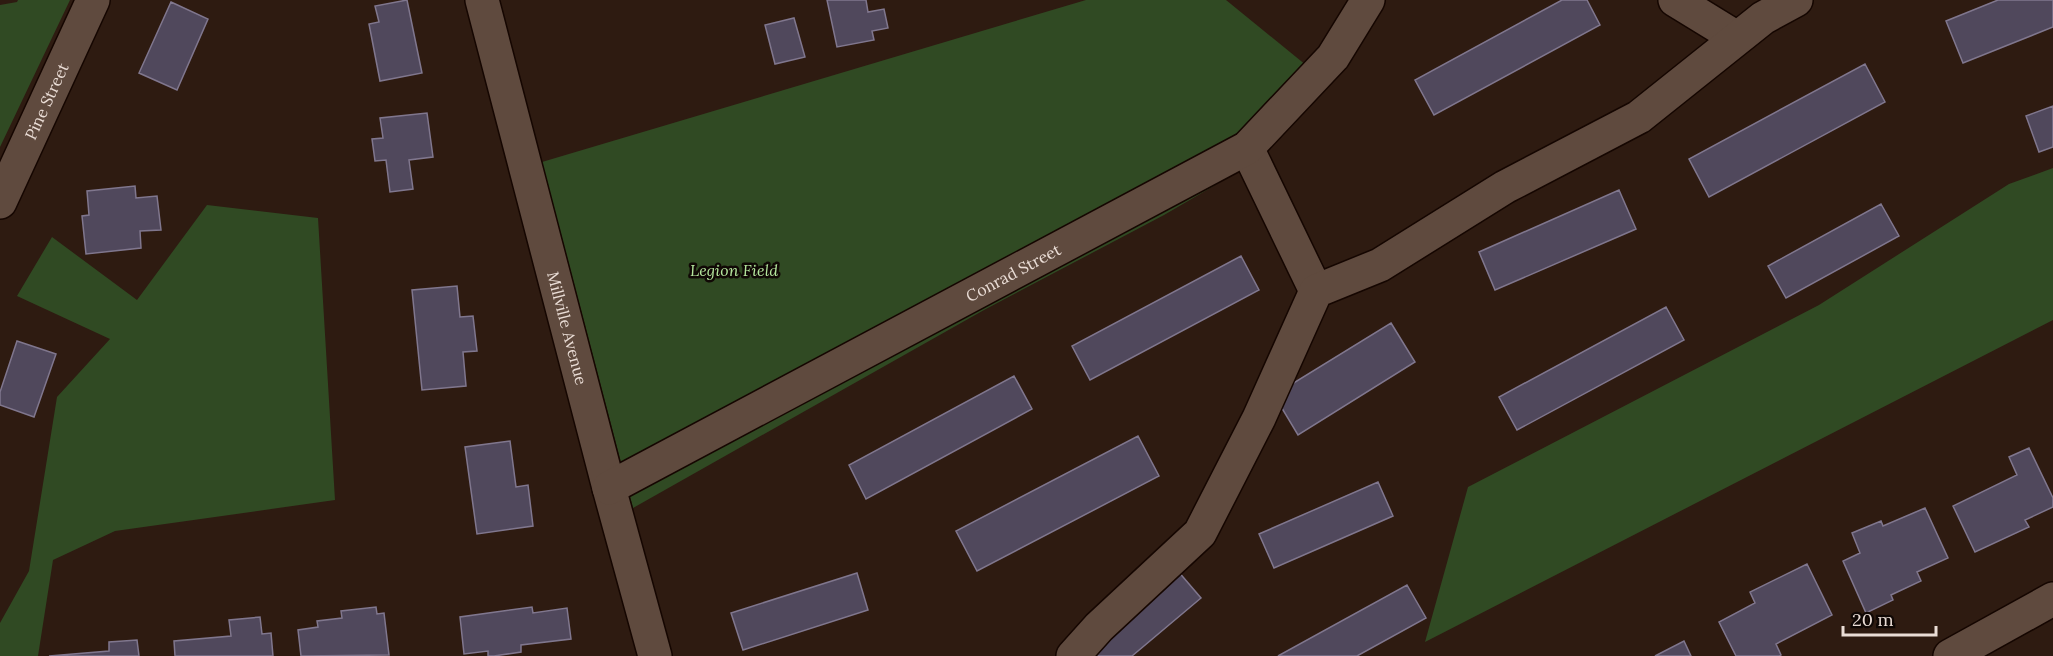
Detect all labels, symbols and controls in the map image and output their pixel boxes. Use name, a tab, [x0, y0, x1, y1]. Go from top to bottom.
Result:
street label: Pine Street	[20, 59, 73, 143]
street label: Conrad Street	[962, 239, 1065, 306]
park label: Legion Field	[690, 260, 778, 280]
street label: Millville Avenue	[543, 269, 592, 387]
scale bar	[1843, 599, 1936, 637]
text: 20 m	[1852, 608, 1894, 631]

